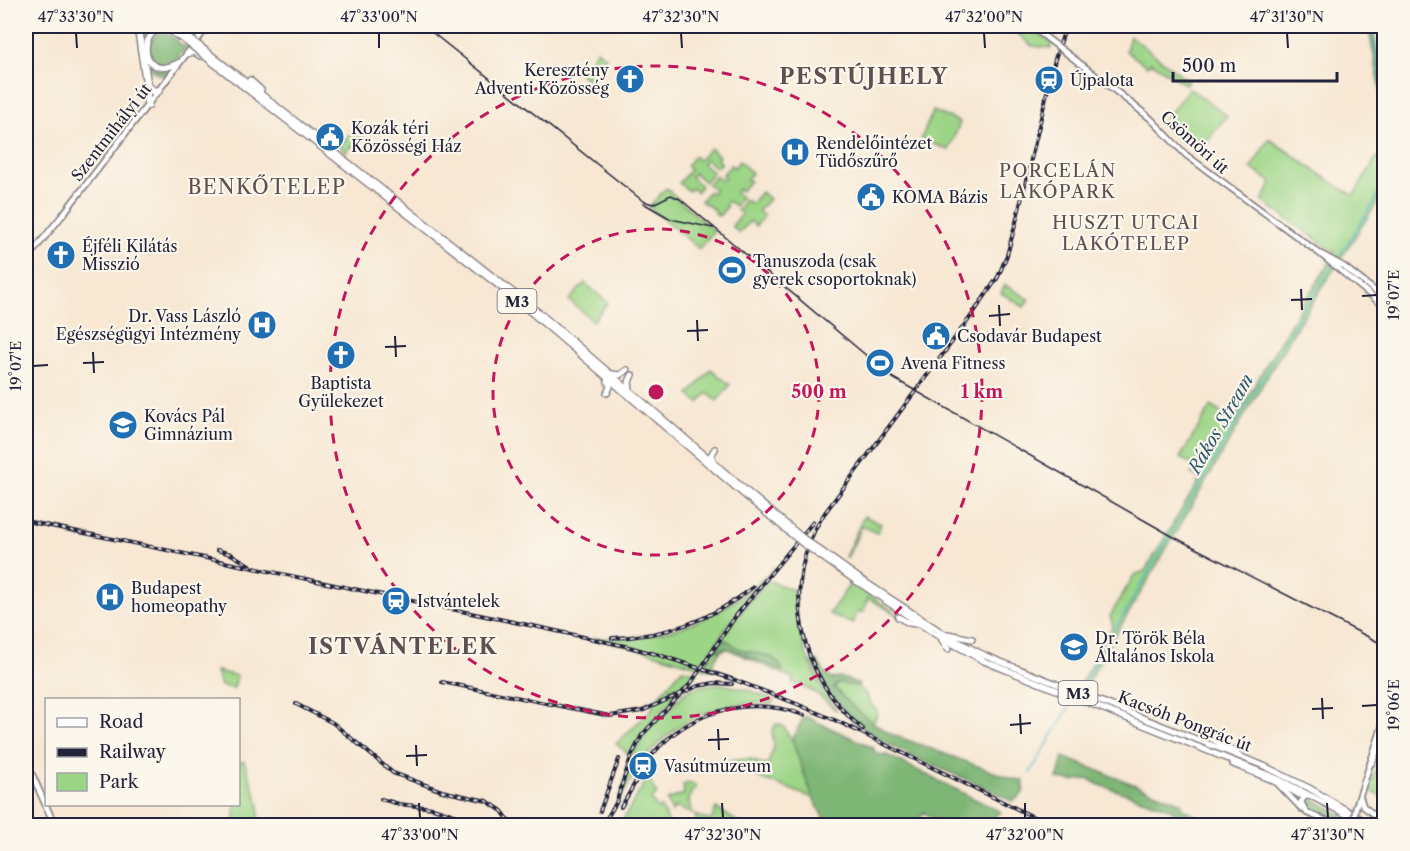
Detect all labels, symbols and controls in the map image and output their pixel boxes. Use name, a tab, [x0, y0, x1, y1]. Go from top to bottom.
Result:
text: 47°33'30"N	[38, 7, 114, 26]
text: 47°33'00"N	[340, 7, 418, 26]
text: 47°32'30"N	[643, 7, 719, 26]
text: 47°32'00"N	[945, 7, 1023, 26]
text: 47°31'30"N	[1250, 7, 1324, 26]
scale bar	[1173, 45, 1336, 83]
text: 500 m	[1182, 55, 1236, 77]
place label: Keresztény Adventi Közösség	[474, 60, 610, 98]
district label: PESTÚJHELY	[779, 62, 949, 90]
church icon: Keresztény Adventi Közösség	[614, 63, 646, 95]
station icon: Újpalota	[1033, 64, 1065, 96]
place label: Újpalota	[1070, 70, 1134, 90]
street label: Szentmihályi út	[67, 79, 156, 185]
street label: Csömöri út	[1157, 106, 1234, 178]
place label: Kozák téri Közösségi Ház	[351, 118, 462, 156]
public building icon: Kozák téri Közösségi Ház	[314, 121, 346, 153]
place label: Rendelőintézet Tüdőszűrő	[816, 133, 933, 171]
hospital icon: Rendelőintézet Tüdőszűrő	[779, 136, 811, 168]
district label: PORCELÁN LAKÓPARK	[999, 159, 1117, 203]
district label: BENKŐTELEP	[187, 174, 347, 199]
public building icon: KOMA Bázis	[855, 181, 887, 213]
place label: KOMA Bázis	[892, 187, 988, 207]
district label: HUSZT UTCAI LAKÓTELEP	[1052, 212, 1200, 255]
place label: Éjféli Kilátás Misszió	[82, 236, 178, 274]
church icon: Éjféli Kilátás Misszió	[45, 239, 77, 271]
place label: Tanuszoda (csak gyerek csoportoknak)	[753, 251, 917, 289]
sports icon: Tanuszoda (csak gyerek csoportoknak)	[716, 254, 748, 286]
text: 19°07'E	[1384, 270, 1403, 320]
road number: M3	[498, 289, 536, 313]
place label: Dr. Vass László Egészségügyi Intézmény	[56, 306, 242, 344]
hospital icon: Dr. Vass László Egészségügyi Intézmény	[246, 309, 278, 341]
public building icon: Csodavár Budapest	[920, 320, 952, 352]
place label: Csodavár Budapest	[957, 326, 1102, 346]
church icon: Baptista Gyülekezet	[325, 339, 357, 371]
text: 19°07'E	[6, 341, 25, 391]
sports icon: Avena Fitness	[864, 347, 896, 379]
place label: Avena Fitness	[900, 353, 1005, 373]
water label: Rákos Stream	[1183, 370, 1258, 480]
place label: Baptista Gyülekezet	[298, 373, 384, 411]
text: 500 m	[791, 381, 847, 403]
text: 1 km	[961, 381, 1003, 403]
centre of rings	[646, 382, 666, 402]
place label: Kovács Pál Gimnázium	[144, 406, 233, 444]
school or university icon: Kovács Pál Gimnázium	[107, 409, 139, 441]
place label: Budapest homeopathy	[131, 578, 228, 616]
hospital icon: Budapest homeopathy	[94, 581, 126, 613]
station icon: Istvántelek	[380, 585, 412, 617]
place label: Istvántelek	[417, 591, 500, 611]
place label: Dr. Török Béla Általános Iskola	[1094, 628, 1215, 666]
school or university icon: Dr. Török Béla Általános Iskola	[1058, 631, 1090, 663]
district label: ISTVÁNTELEK	[308, 632, 498, 660]
text: 19°06'E	[1384, 679, 1403, 731]
road number: M3	[1058, 681, 1098, 705]
street label: Kacsóh Pongrác út	[1115, 686, 1255, 756]
legend	[45, 698, 240, 806]
text: Road	[99, 711, 144, 733]
text: Railway	[99, 741, 167, 763]
station icon: Vasútmúzeum	[627, 750, 659, 782]
place label: Vasútmúzeum	[663, 756, 771, 776]
text: Park	[99, 771, 140, 793]
text: 47°33'00"N	[381, 825, 459, 844]
text: 47°32'30"N	[685, 825, 761, 844]
text: 47°32'00"N	[986, 825, 1064, 844]
text: 47°31'30"N	[1291, 825, 1365, 844]

